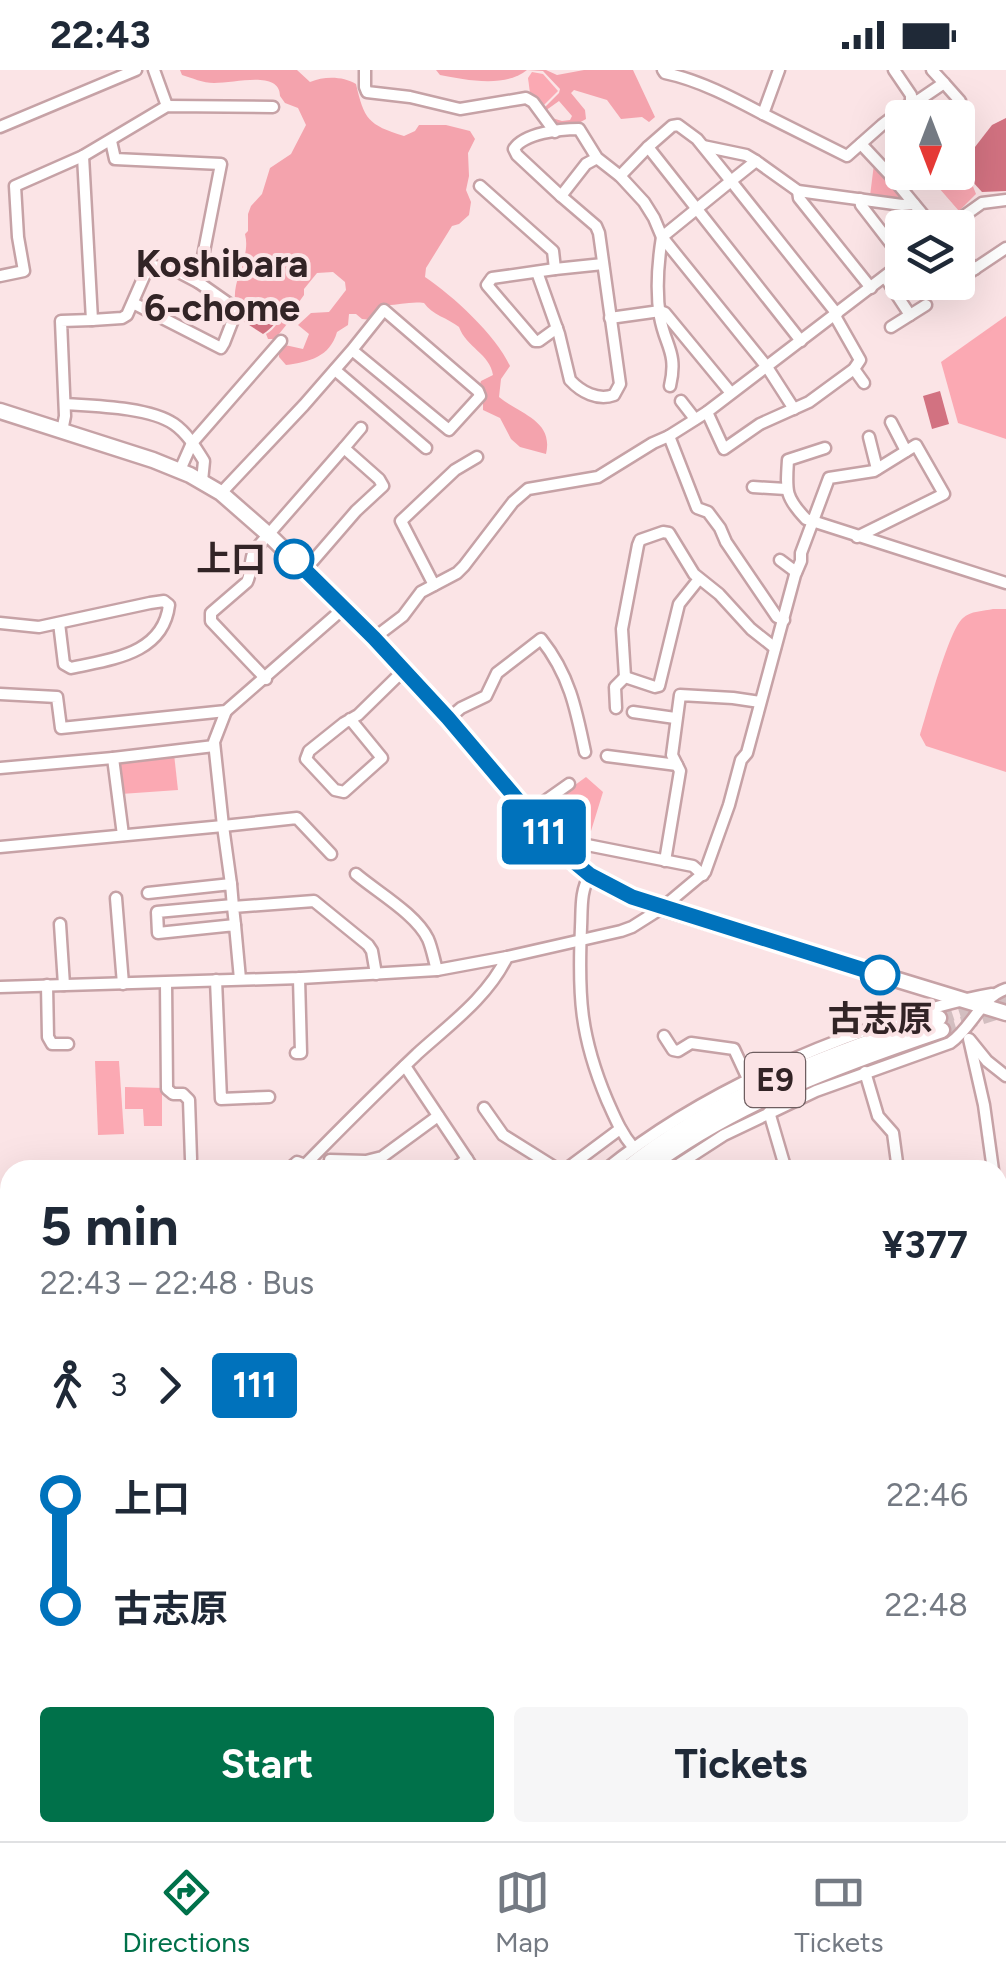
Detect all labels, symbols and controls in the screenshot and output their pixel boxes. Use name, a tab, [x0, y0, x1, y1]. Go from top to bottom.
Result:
text: 22:43	[50, 12, 151, 58]
north arrow	[885, 100, 975, 190]
map controls	[885, 100, 975, 300]
button: layers	[885, 210, 975, 300]
district label: Koshibara 6-chome	[135, 241, 309, 331]
place label: 上口	[196, 538, 266, 580]
marker: 上口	[275, 540, 313, 578]
line badge: 111	[486, 800, 602, 864]
text: 111	[522, 811, 566, 853]
marker: 古志原	[861, 956, 899, 994]
place label: 古志原	[827, 998, 933, 1040]
road number: E9	[745, 1053, 805, 1107]
text: 5 min	[40, 1193, 179, 1259]
text: ¥377	[882, 1222, 968, 1268]
text: 22:43 – 22:48 · Bus	[40, 1264, 314, 1302]
icon: walk	[40, 1358, 95, 1413]
icon: forward	[142, 1358, 197, 1413]
text: 111	[232, 1364, 277, 1406]
text: 3	[110, 1366, 127, 1404]
text: 上口	[114, 1476, 190, 1522]
text: 22:46	[886, 1476, 968, 1514]
text: 古志原	[114, 1586, 228, 1632]
text: 22:48	[885, 1586, 968, 1624]
button: Start	[40, 1707, 494, 1822]
button: Tickets	[514, 1707, 968, 1822]
tab: Directions	[122, 1865, 250, 1959]
tab: Map	[495, 1865, 550, 1959]
tab: Tickets	[794, 1865, 884, 1959]

